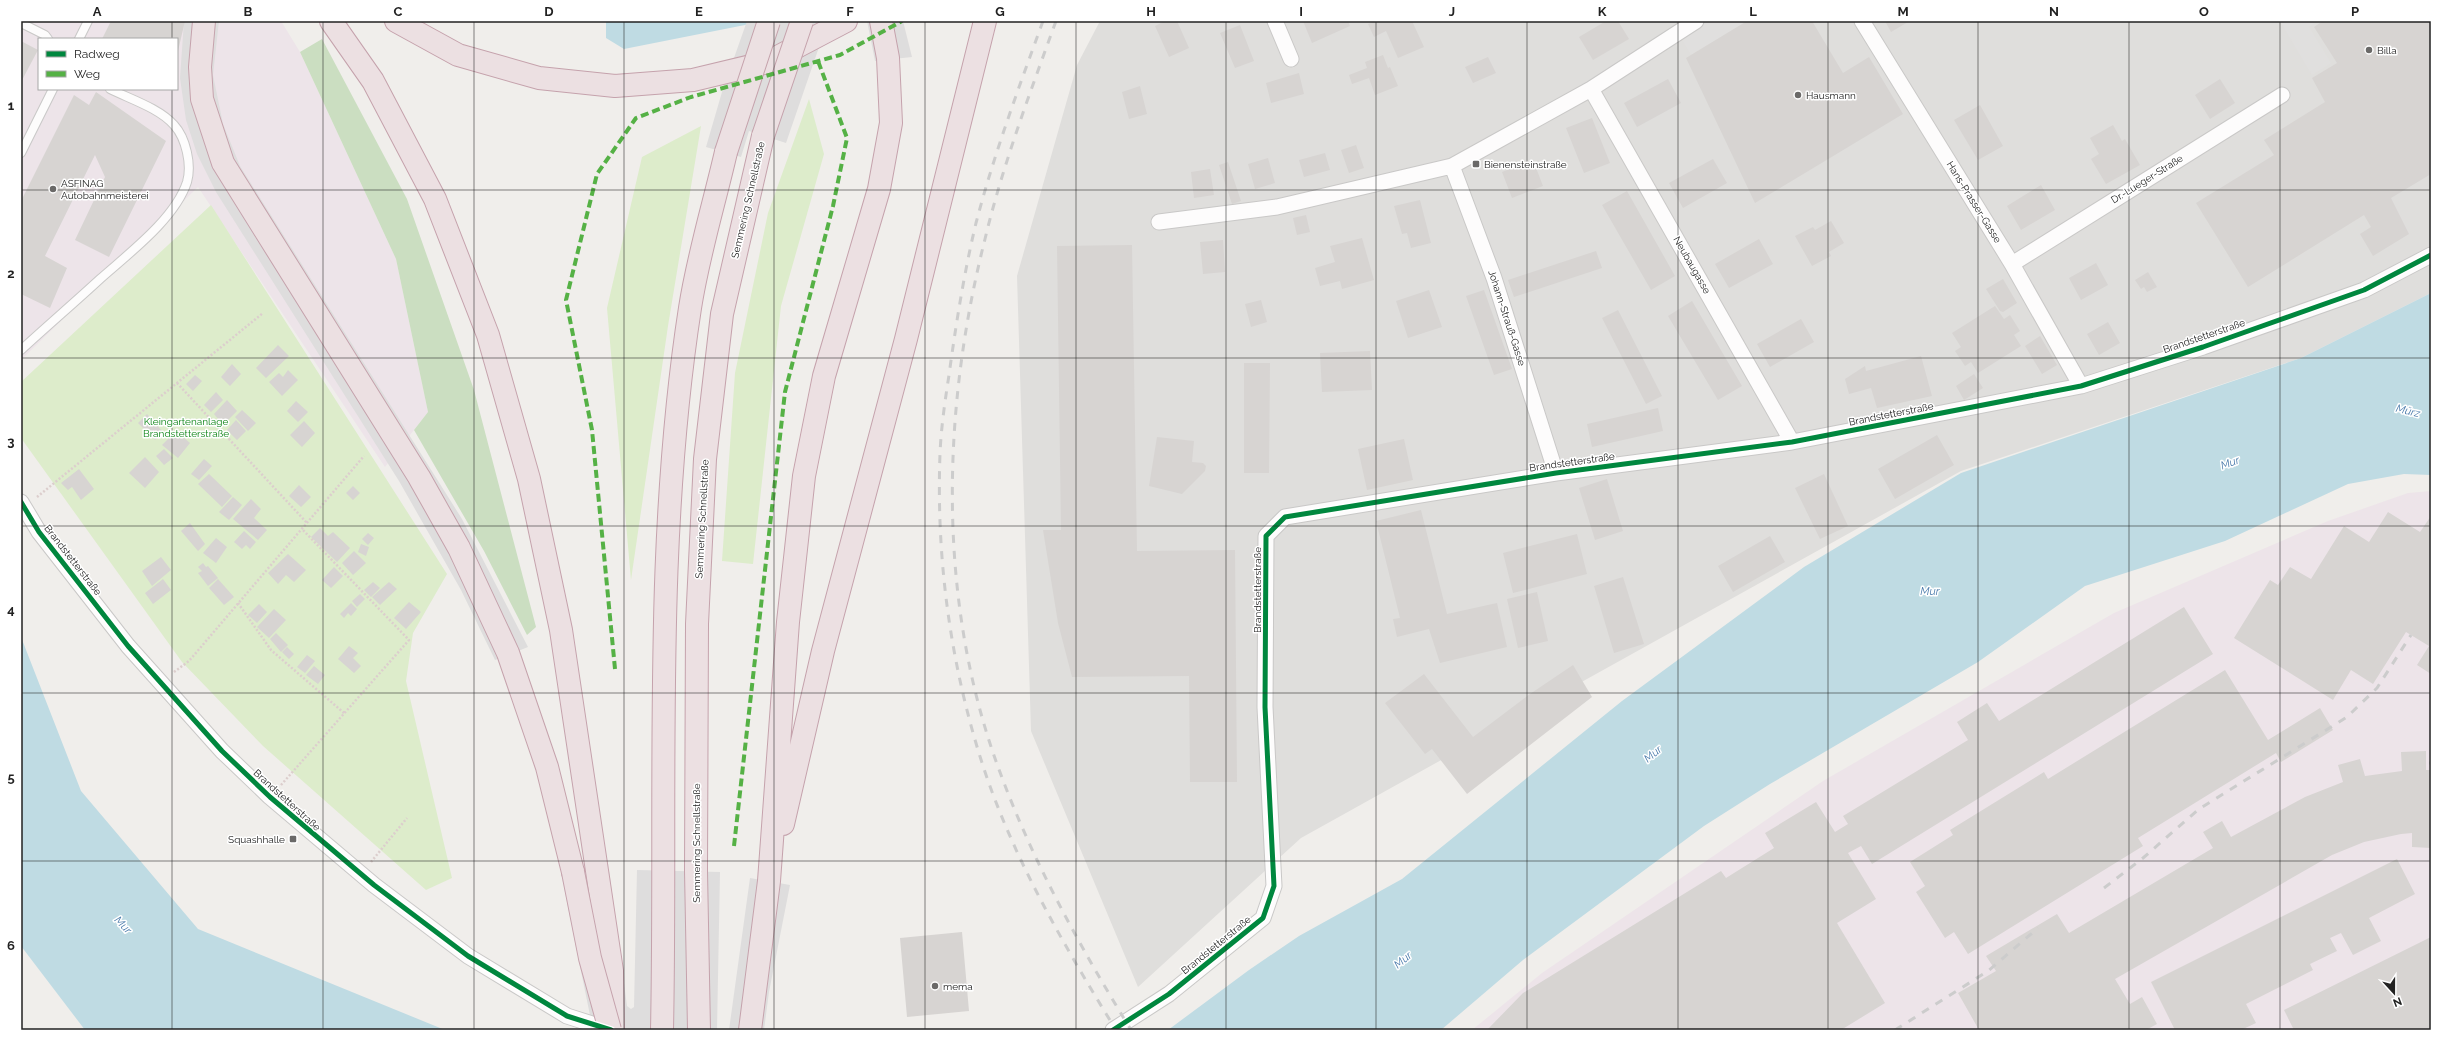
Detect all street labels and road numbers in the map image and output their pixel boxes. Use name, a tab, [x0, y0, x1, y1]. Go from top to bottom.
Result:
street label: Semmering Schnellstraße	[729, 140, 767, 259]
street label: Dr.-Lueger-Straße	[2109, 152, 2185, 206]
street label: Hans-Prasser-Gasse	[1944, 159, 2004, 245]
street label: Neubaugasse	[1671, 234, 1713, 296]
street label: Johann-Strauß-Gasse	[1486, 269, 1528, 367]
street label: Brandstetterstraße	[2162, 317, 2247, 355]
street label: Brandstetterstraße	[1848, 400, 1934, 428]
street label: Brandstetterstraße	[1529, 451, 1616, 473]
street label: Semmering Schnellstraße	[693, 459, 711, 579]
street label: Brandstetterstraße	[42, 523, 104, 597]
street label: Brandstetterstraße	[1252, 547, 1263, 633]
street label: Brandstetterstraße	[251, 767, 323, 833]
street label: Semmering Schnellstraße	[691, 783, 702, 903]
street label: Brandstetterstraße	[1179, 914, 1253, 976]

